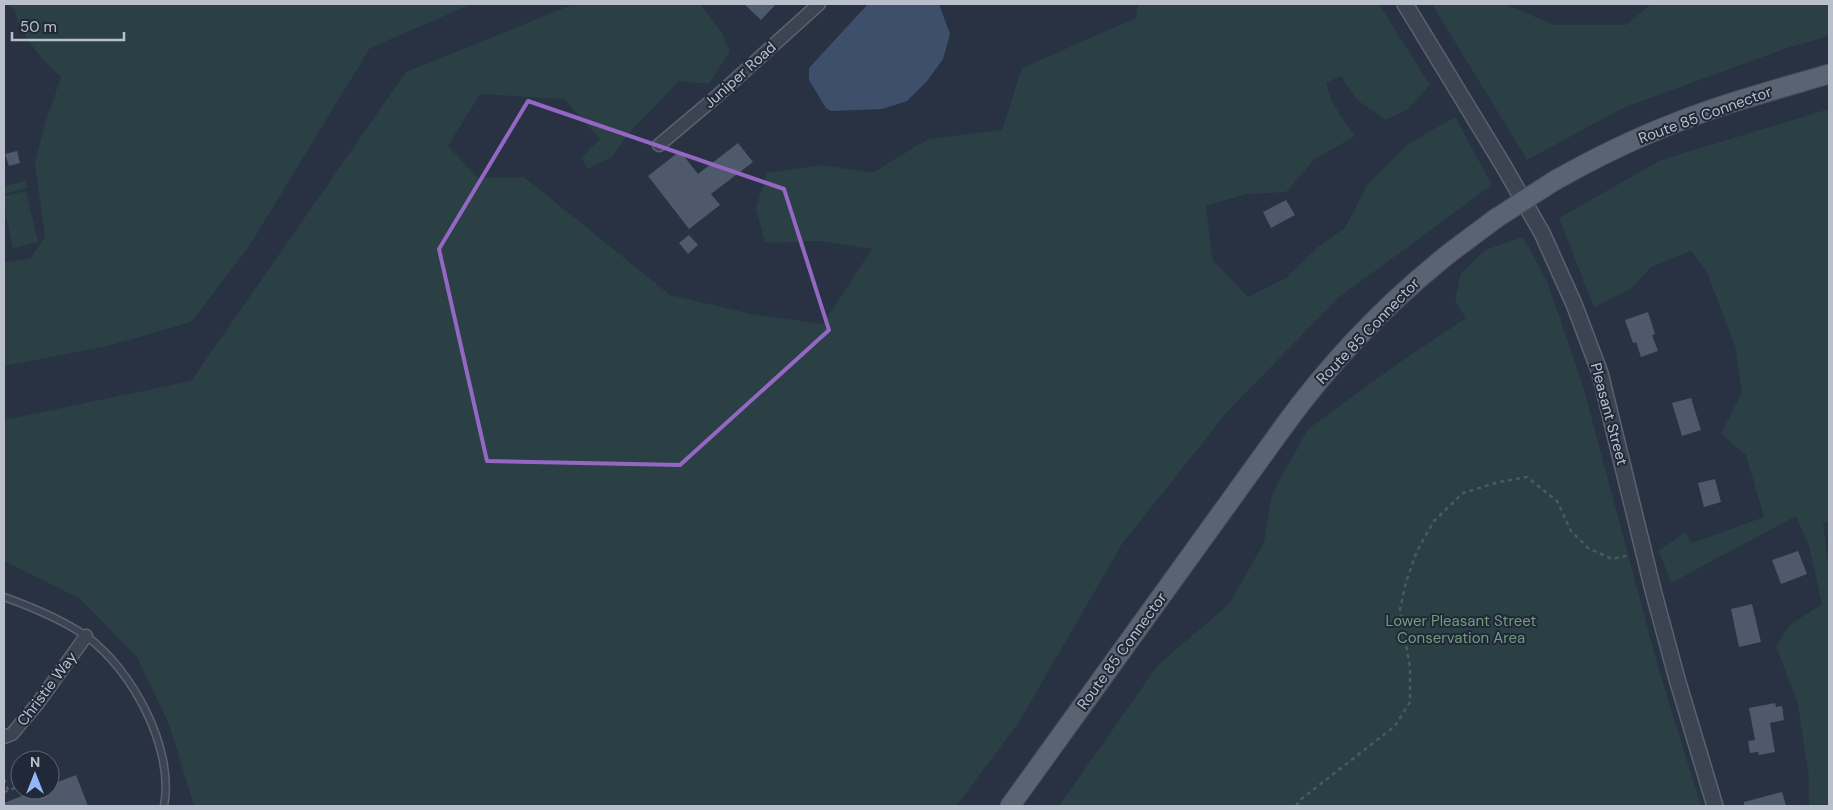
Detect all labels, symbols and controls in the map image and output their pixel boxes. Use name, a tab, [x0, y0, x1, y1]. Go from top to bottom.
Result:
scale bar	[12, 10, 125, 42]
text: 50 m	[20, 17, 57, 37]
street label: Juniper Road	[700, 37, 780, 113]
street label: Route 85 Connector	[1636, 81, 1775, 148]
street label: Route 85 Connector	[1312, 273, 1424, 388]
street label: Pleasant Street	[1586, 361, 1632, 468]
street label: Route 85 Connector	[1073, 588, 1172, 714]
park label: Lower Pleasant Street Conservation Area	[1386, 611, 1537, 648]
street label: Christie Way	[13, 647, 82, 730]
north arrow	[10, 750, 60, 800]
text: N	[30, 753, 40, 771]

